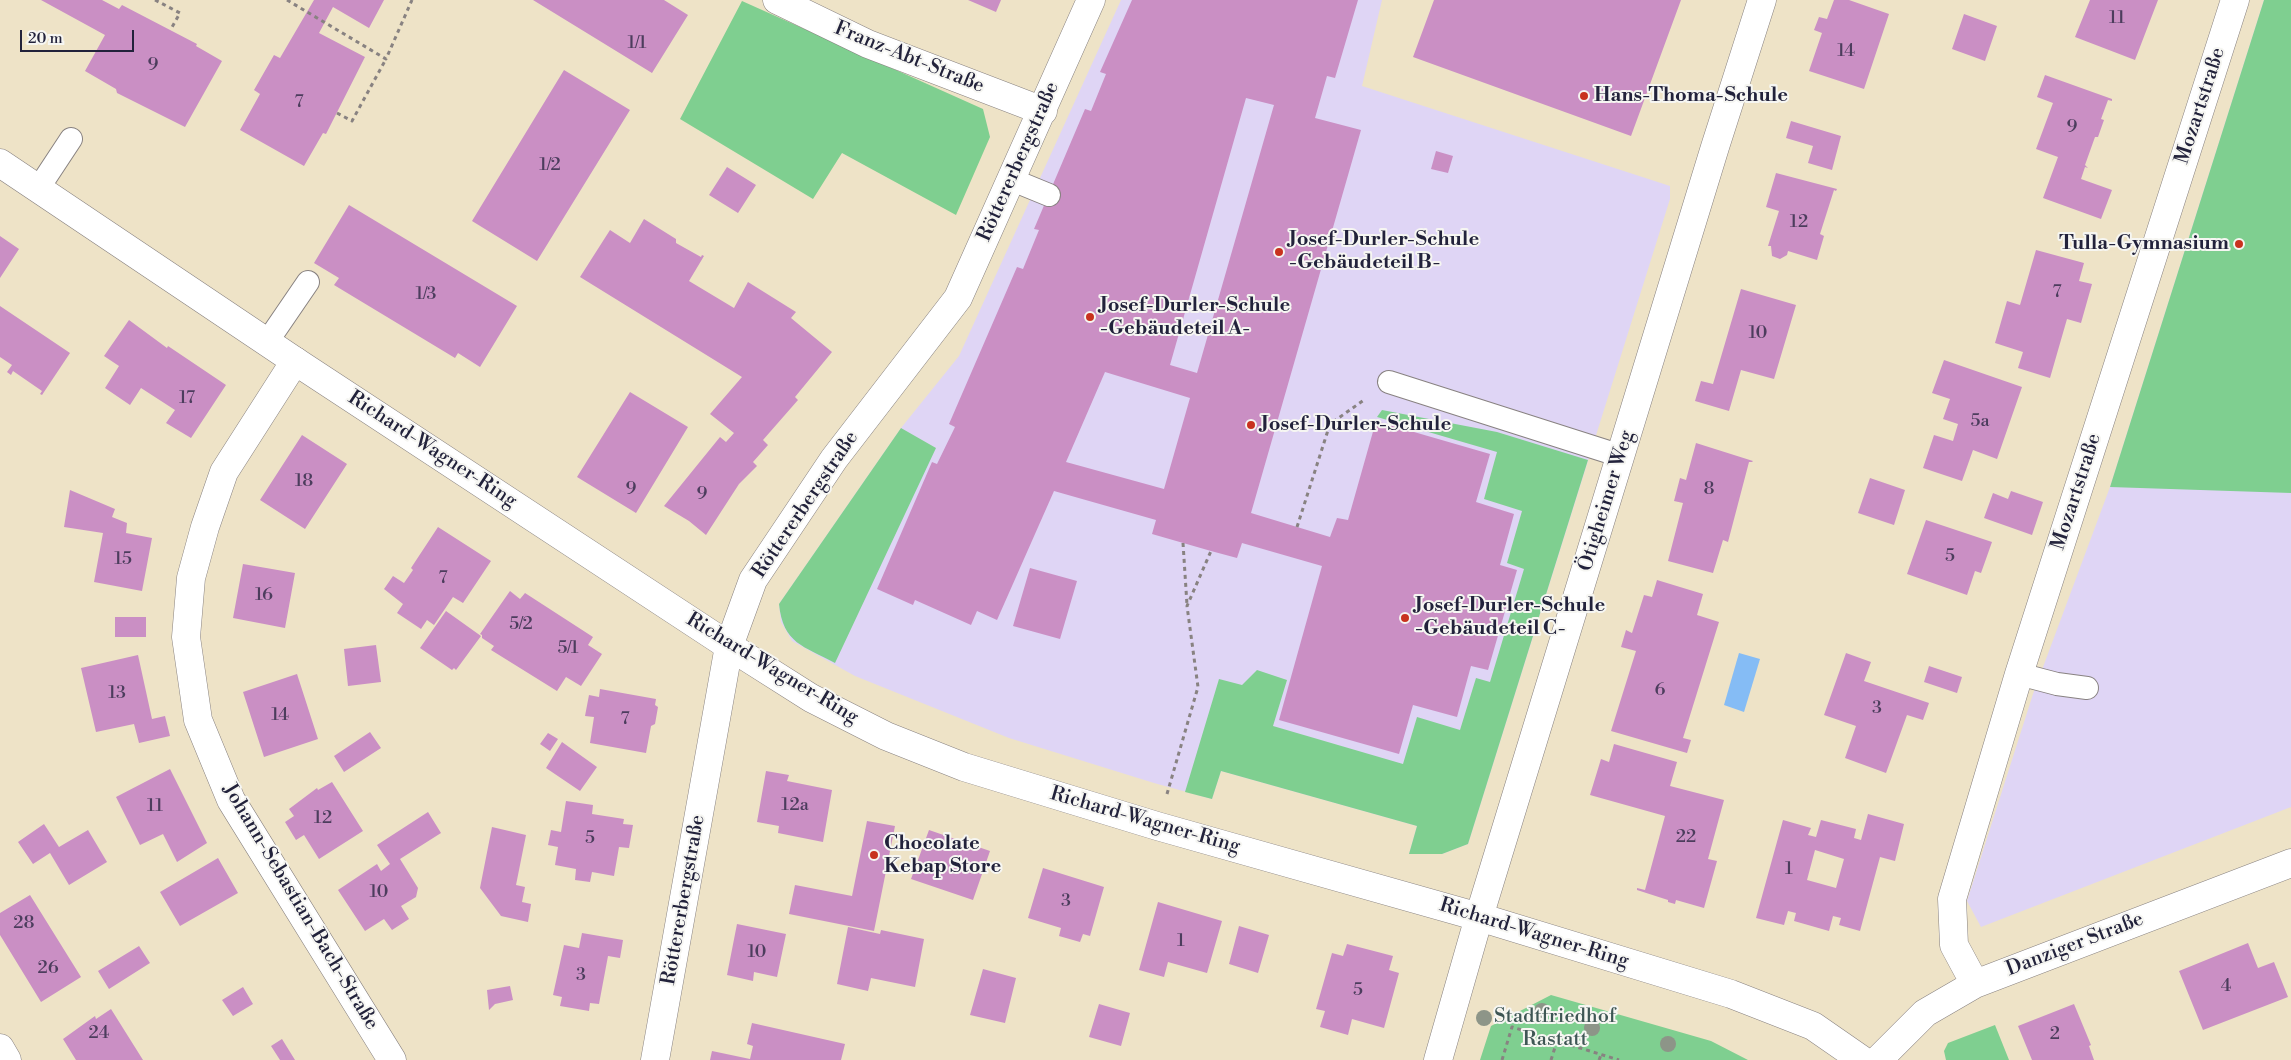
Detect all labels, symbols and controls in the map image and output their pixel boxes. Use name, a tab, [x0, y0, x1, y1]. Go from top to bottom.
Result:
house number: 11	[2109, 8, 2125, 30]
street label: Franz-Abt-Straße	[830, 17, 988, 99]
scale bar	[22, 20, 136, 52]
text: 20 m	[28, 29, 63, 48]
house number: 1/1	[628, 33, 646, 55]
house number: 14	[1837, 41, 1855, 63]
street label: Mozartstraße	[2171, 45, 2231, 167]
house number: 9	[148, 55, 158, 77]
street label: Röttererbergstraße	[973, 78, 1065, 246]
place label: Hans-Thoma-Schule	[1594, 84, 1788, 108]
marker: Hans-Thoma-Schule	[1578, 90, 1590, 102]
house number: 7	[294, 92, 304, 114]
house number: 9	[2067, 117, 2077, 139]
house number: 1/2	[539, 155, 561, 177]
house number: 12	[1790, 212, 1808, 234]
place label: Josef-Durler-Schule -Gebäudeteil B-	[1289, 228, 1479, 275]
place label: Tulla-Gymnasium	[2059, 232, 2229, 256]
marker: Tulla-Gymnasium	[2233, 238, 2245, 250]
marker: Josef-Durler-Schule -Gebäudeteil B-	[1273, 246, 1285, 258]
house number: 7	[2052, 282, 2062, 304]
house number: 1/3	[415, 284, 437, 306]
place label: Josef-Durler-Schule -Gebäudeteil A-	[1100, 294, 1290, 341]
marker: Josef-Durler-Schule -Gebäudeteil A-	[1084, 311, 1096, 323]
house number: 10	[1748, 323, 1768, 345]
street label: Richard-Wagner-Ring	[343, 386, 521, 514]
house number: 17	[179, 388, 195, 410]
house number: 5a	[1970, 411, 1990, 433]
place label: Josef-Durler-Schule	[1261, 413, 1451, 437]
marker: Josef-Durler-Schule	[1245, 419, 1257, 431]
street label: Röttererbergstraße	[748, 427, 864, 583]
street label: Ötigheimer Weg	[1574, 428, 1640, 574]
street label: Mozartstraße	[2047, 431, 2107, 553]
house number: 18	[295, 471, 313, 493]
house number: 9	[626, 479, 636, 501]
house number: 8	[1703, 479, 1715, 501]
house number: 9	[697, 484, 707, 506]
house number: 5	[1945, 546, 1955, 568]
house number: 15	[114, 549, 132, 571]
house number: 7	[438, 568, 448, 590]
house number: 16	[255, 585, 273, 607]
place label: Josef-Durler-Schule -Gebäudeteil C-	[1415, 594, 1605, 641]
street label: Richard-Wagner-Ring	[682, 608, 862, 730]
marker: Josef-Durler-Schule -Gebäudeteil C-	[1399, 612, 1411, 624]
house number: 5/2	[509, 614, 533, 636]
house number: 5/1	[557, 638, 579, 660]
house number: 6	[1655, 680, 1665, 702]
house number: 13	[108, 683, 126, 705]
house number: 3	[1872, 698, 1882, 720]
house number: 14	[271, 705, 289, 727]
house number: 7	[620, 709, 630, 731]
street label: Johann-Sebastian-Bach-Straße	[217, 780, 383, 1034]
street label: Richard-Wagner-Ring	[1047, 782, 1243, 860]
house number: 12a	[781, 795, 809, 817]
house number: 11	[147, 796, 163, 818]
house number: 12	[314, 808, 332, 830]
street label: Röttererbergstraße	[657, 813, 711, 987]
house number: 22	[1676, 827, 1696, 849]
house number: 5	[585, 828, 595, 850]
place label: Chocolate Kebap Store	[884, 832, 1001, 879]
marker: Chocolate Kebap Store	[868, 849, 880, 861]
house number: 1	[1785, 859, 1793, 881]
house number: 10	[369, 882, 389, 904]
house number: 3	[1061, 891, 1071, 913]
street label: Richard-Wagner-Ring	[1436, 894, 1632, 974]
street label: Danziger Straße	[2003, 908, 2147, 982]
house number: 28	[13, 913, 35, 935]
house number: 1	[1177, 931, 1185, 953]
house number: 10	[747, 942, 767, 964]
house number: 26	[37, 958, 59, 980]
house number: 3	[576, 965, 586, 987]
house number: 4	[2221, 976, 2231, 998]
house number: 5	[1353, 980, 1363, 1002]
park label: Stadtfriedhof Rastatt	[1494, 1005, 1616, 1052]
house number: 24	[88, 1023, 110, 1045]
house number: 2	[2050, 1024, 2060, 1046]

